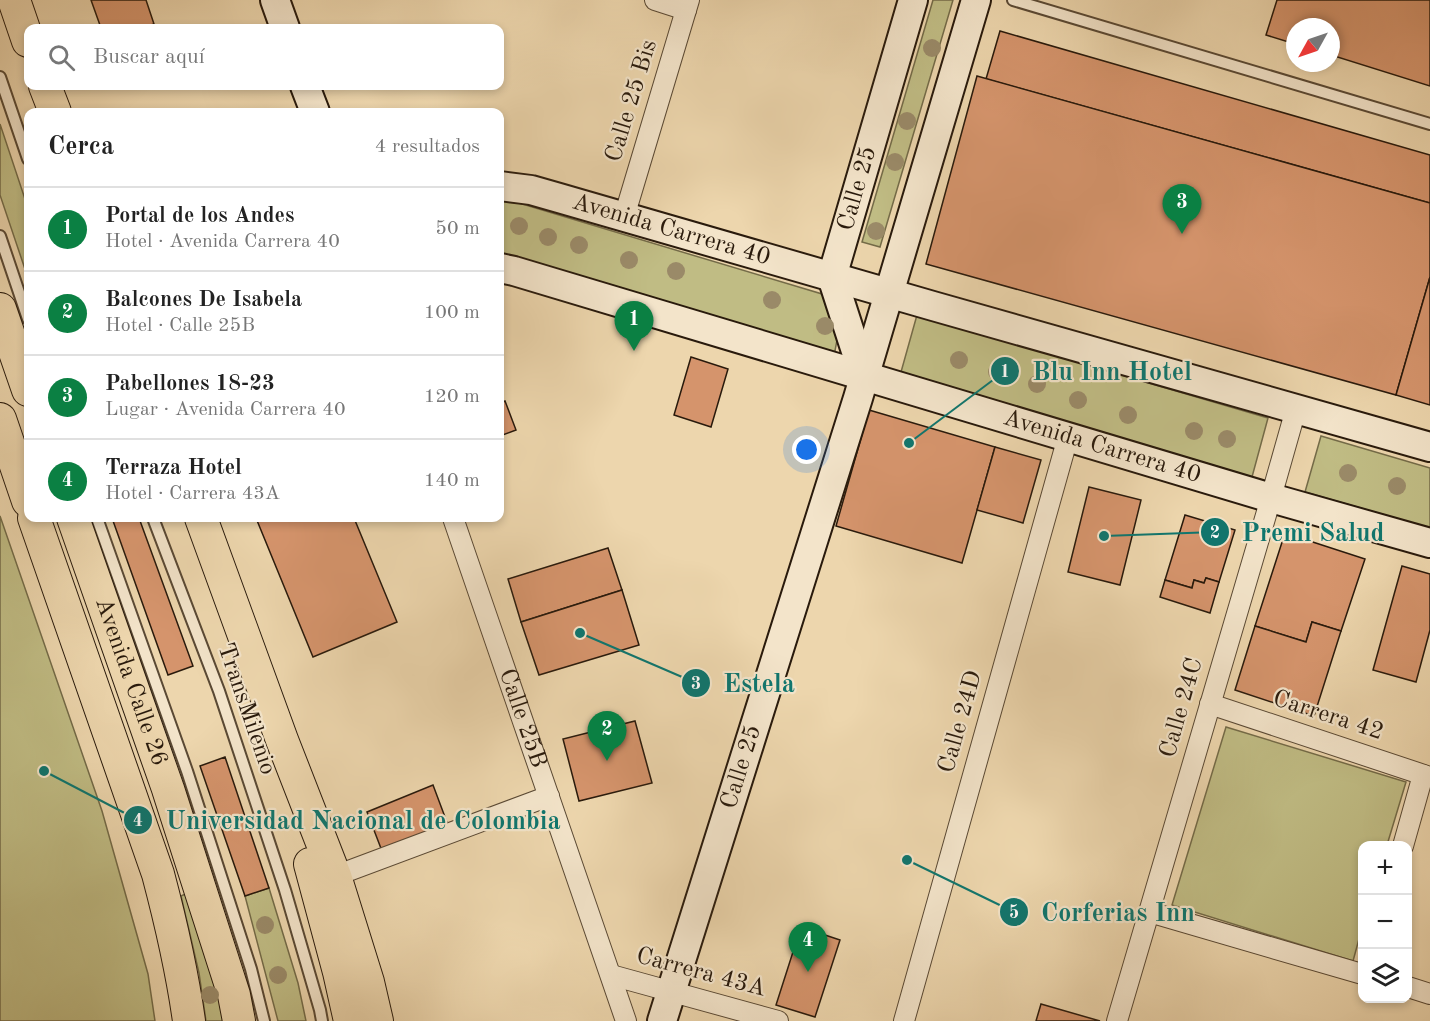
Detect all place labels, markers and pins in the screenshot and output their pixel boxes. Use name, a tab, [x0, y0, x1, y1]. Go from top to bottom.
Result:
pin: 3	[1162, 184, 1202, 234]
pin: 1	[614, 302, 654, 351]
callout: Blu Inn Hotel	[990, 349, 1204, 393]
callout: Premi Salud	[1200, 510, 1397, 554]
callout: Estela	[681, 661, 807, 705]
pin: 2	[588, 712, 626, 761]
callout: Universidad Nacional de Colombia	[123, 798, 572, 842]
callout: Corferias Inn	[999, 890, 1207, 934]
pin: 4	[788, 922, 828, 972]

